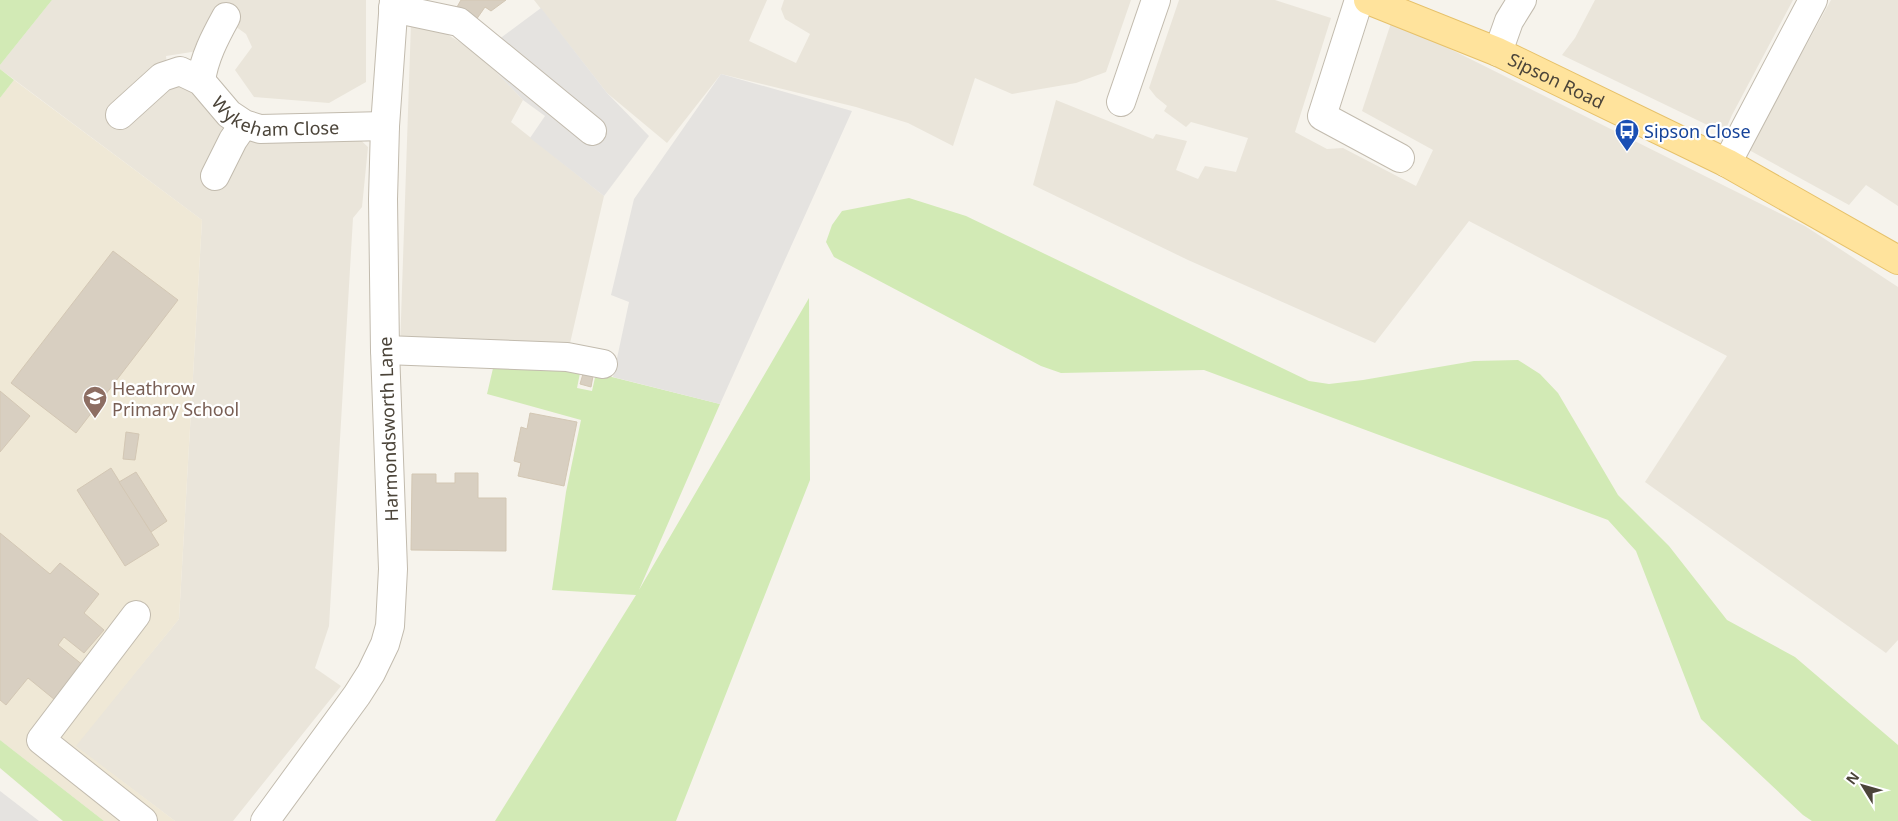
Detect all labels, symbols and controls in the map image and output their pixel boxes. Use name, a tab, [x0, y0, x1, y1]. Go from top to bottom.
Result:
street label: Sipson Road	[1504, 47, 1609, 114]
street label: Wykeham Close	[207, 91, 339, 141]
bus stop icon: Sipson Close	[1614, 118, 1640, 152]
place label: Sipson Close	[1644, 119, 1751, 143]
street label: Harmondsworth Lane	[373, 336, 403, 522]
place label: Heathrow Primary School	[112, 376, 239, 421]
school or university icon: Heathrow Primary School	[82, 385, 108, 419]
north arrow	[1838, 761, 1888, 811]
text: N	[1841, 768, 1863, 788]

